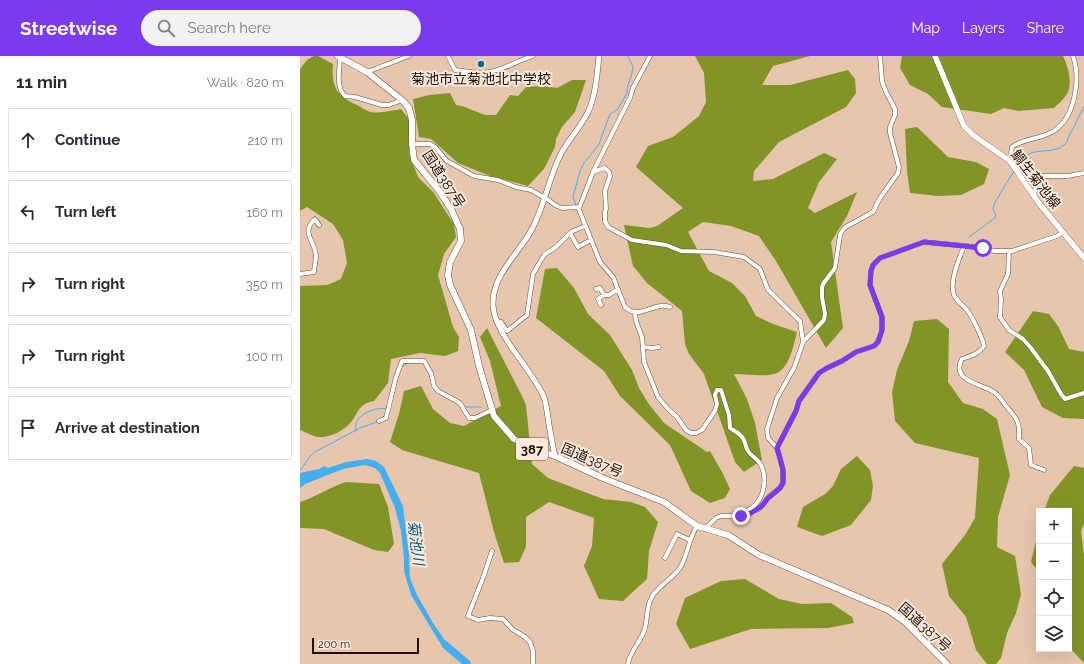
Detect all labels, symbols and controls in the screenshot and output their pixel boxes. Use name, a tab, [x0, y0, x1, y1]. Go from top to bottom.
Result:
search box	[141, 10, 421, 46]
text: Streetwise	[20, 17, 117, 39]
icon: search	[155, 17, 177, 39]
text: Search here	[187, 19, 271, 37]
text: Map	[912, 20, 940, 36]
text: Layers	[962, 20, 1005, 36]
text: Share	[1027, 20, 1064, 36]
marker: 菊池市立菊池北中学校	[476, 59, 486, 69]
place label: 菊池市立菊池北中学校	[411, 71, 551, 87]
text: 11 min	[16, 72, 67, 92]
text: Walk · 820 m	[207, 75, 284, 90]
icon: ahead	[17, 129, 39, 151]
text: Continue	[55, 131, 120, 149]
text: 210 m	[247, 133, 283, 148]
street label: 鯛生菊池線	[1008, 146, 1064, 212]
street label: 国道387号	[420, 147, 468, 211]
icon: left	[17, 201, 39, 223]
text: Turn left	[55, 203, 116, 221]
text: 160 m	[246, 205, 283, 220]
route start	[974, 239, 992, 257]
icon: right	[17, 273, 39, 295]
text: Turn right	[55, 275, 125, 293]
text: 350 m	[246, 277, 283, 292]
icon: right	[17, 345, 39, 367]
text: Turn right	[55, 347, 125, 365]
text: 100 m	[246, 349, 283, 364]
icon: arrive	[17, 417, 39, 439]
text: Arrive at destination	[55, 419, 200, 437]
road number: 387	[516, 438, 548, 460]
street label: 国道387号	[559, 440, 625, 480]
route end	[732, 507, 750, 525]
map controls	[1036, 508, 1072, 652]
button: +	[1036, 508, 1072, 544]
water label: 菊池川	[404, 520, 428, 568]
button: −	[1036, 544, 1072, 580]
button: locate	[1036, 580, 1072, 616]
street label: 国道387号	[895, 599, 955, 655]
button: layers	[1036, 616, 1072, 652]
scale bar	[312, 636, 419, 655]
text: 200 m	[318, 638, 350, 651]

